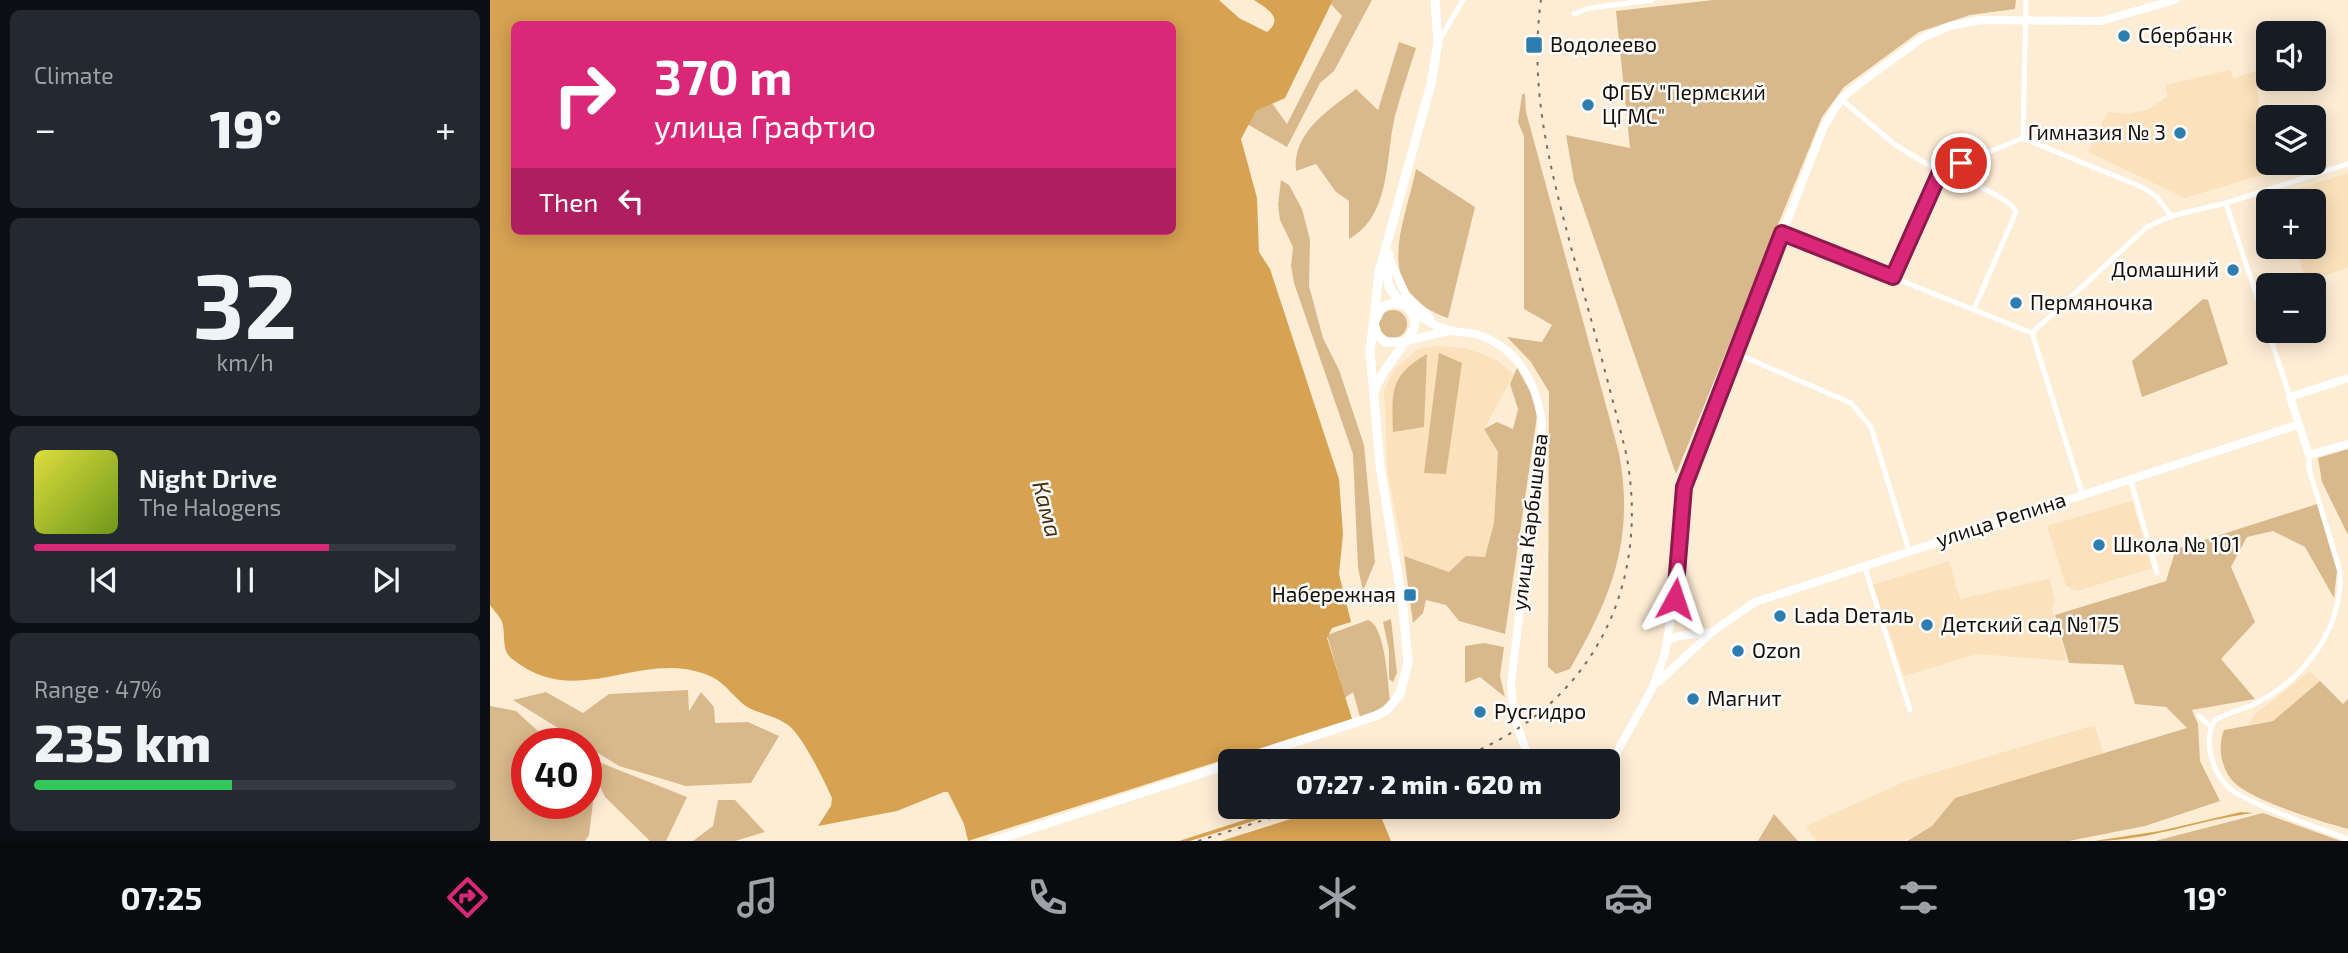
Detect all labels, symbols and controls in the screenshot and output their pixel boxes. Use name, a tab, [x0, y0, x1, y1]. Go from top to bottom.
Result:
map controls	[2256, 21, 2326, 343]
button: sound	[2256, 21, 2326, 91]
place label: Сбербанк	[2138, 22, 2233, 47]
marker: Сбербанк	[2116, 28, 2132, 44]
place label: Водолеево	[1550, 31, 1657, 56]
marker: Водолеево	[1524, 35, 1544, 55]
text: 370 m	[654, 46, 792, 105]
icon: right	[539, 49, 630, 140]
text: Climate	[34, 61, 114, 89]
place label: ФГБУ "Пермский ЦГМС"	[1602, 79, 1766, 128]
text: 19°	[210, 96, 282, 158]
marker: ФГБУ "Пермский ЦГМС"	[1580, 97, 1596, 113]
text: −	[34, 105, 56, 151]
text: +	[435, 105, 456, 151]
button: layers	[2256, 105, 2326, 175]
text: улица Графтио	[654, 106, 876, 144]
place label: Гимназия № 3	[2028, 119, 2166, 144]
marker: Гимназия № 3	[2172, 125, 2188, 141]
pin	[1931, 133, 1991, 193]
icon: arrive	[1942, 144, 1980, 182]
icon: left	[612, 182, 650, 220]
text: Then	[539, 186, 598, 217]
button: +	[2256, 189, 2326, 259]
text: 32	[193, 248, 297, 357]
place label: Домашний	[2111, 256, 2219, 281]
marker: Домашний	[2225, 262, 2241, 278]
button: −	[2256, 273, 2326, 343]
place label: Пермяночка	[2030, 289, 2153, 314]
marker: Пермяночка	[2008, 295, 2024, 311]
text: km/h	[216, 348, 274, 376]
street label: улица Карбышева	[1505, 432, 1553, 612]
text: Night Drive	[139, 462, 277, 493]
water label: Кама	[1027, 478, 1069, 540]
street label: улица Репина	[1932, 486, 2069, 552]
text: The Halogens	[139, 493, 281, 521]
place label: Школа № 101	[2113, 531, 2240, 556]
marker: Школа № 101	[2091, 537, 2107, 553]
icon: previous	[85, 561, 123, 599]
icon: pause	[226, 561, 264, 599]
icon: next	[367, 561, 405, 599]
position arrow	[1638, 562, 1712, 636]
place label: Набережная	[1272, 581, 1396, 606]
marker: Набережная	[1402, 587, 1418, 603]
place label: Lada Dеталь	[1794, 602, 1914, 627]
marker: Lada Dеталь	[1772, 608, 1788, 624]
place label: Детский сад №175	[1941, 611, 2119, 636]
marker: Детский сад №175	[1919, 617, 1935, 633]
place label: Ozon	[1752, 637, 1801, 662]
marker: Ozon	[1730, 643, 1746, 659]
text: Range · 47%	[34, 675, 161, 703]
place label: Магнит	[1707, 685, 1782, 710]
marker: Магнит	[1685, 691, 1701, 707]
place label: Русгидро	[1494, 698, 1586, 724]
marker: Русгидро	[1472, 704, 1488, 720]
text: 235 km	[34, 710, 211, 772]
speed limit sign: 40	[511, 728, 602, 819]
text: 07:27 · 2 min · 620 m	[1296, 768, 1542, 799]
icon: directions	[443, 873, 492, 922]
icon: music	[733, 873, 782, 922]
icon: phone	[1023, 873, 1072, 922]
icon: climate	[1313, 873, 1362, 922]
icon: car	[1604, 873, 1653, 922]
icon: filters	[1894, 873, 1943, 922]
text: 07:25	[121, 878, 202, 916]
text: 19°	[2184, 878, 2227, 916]

